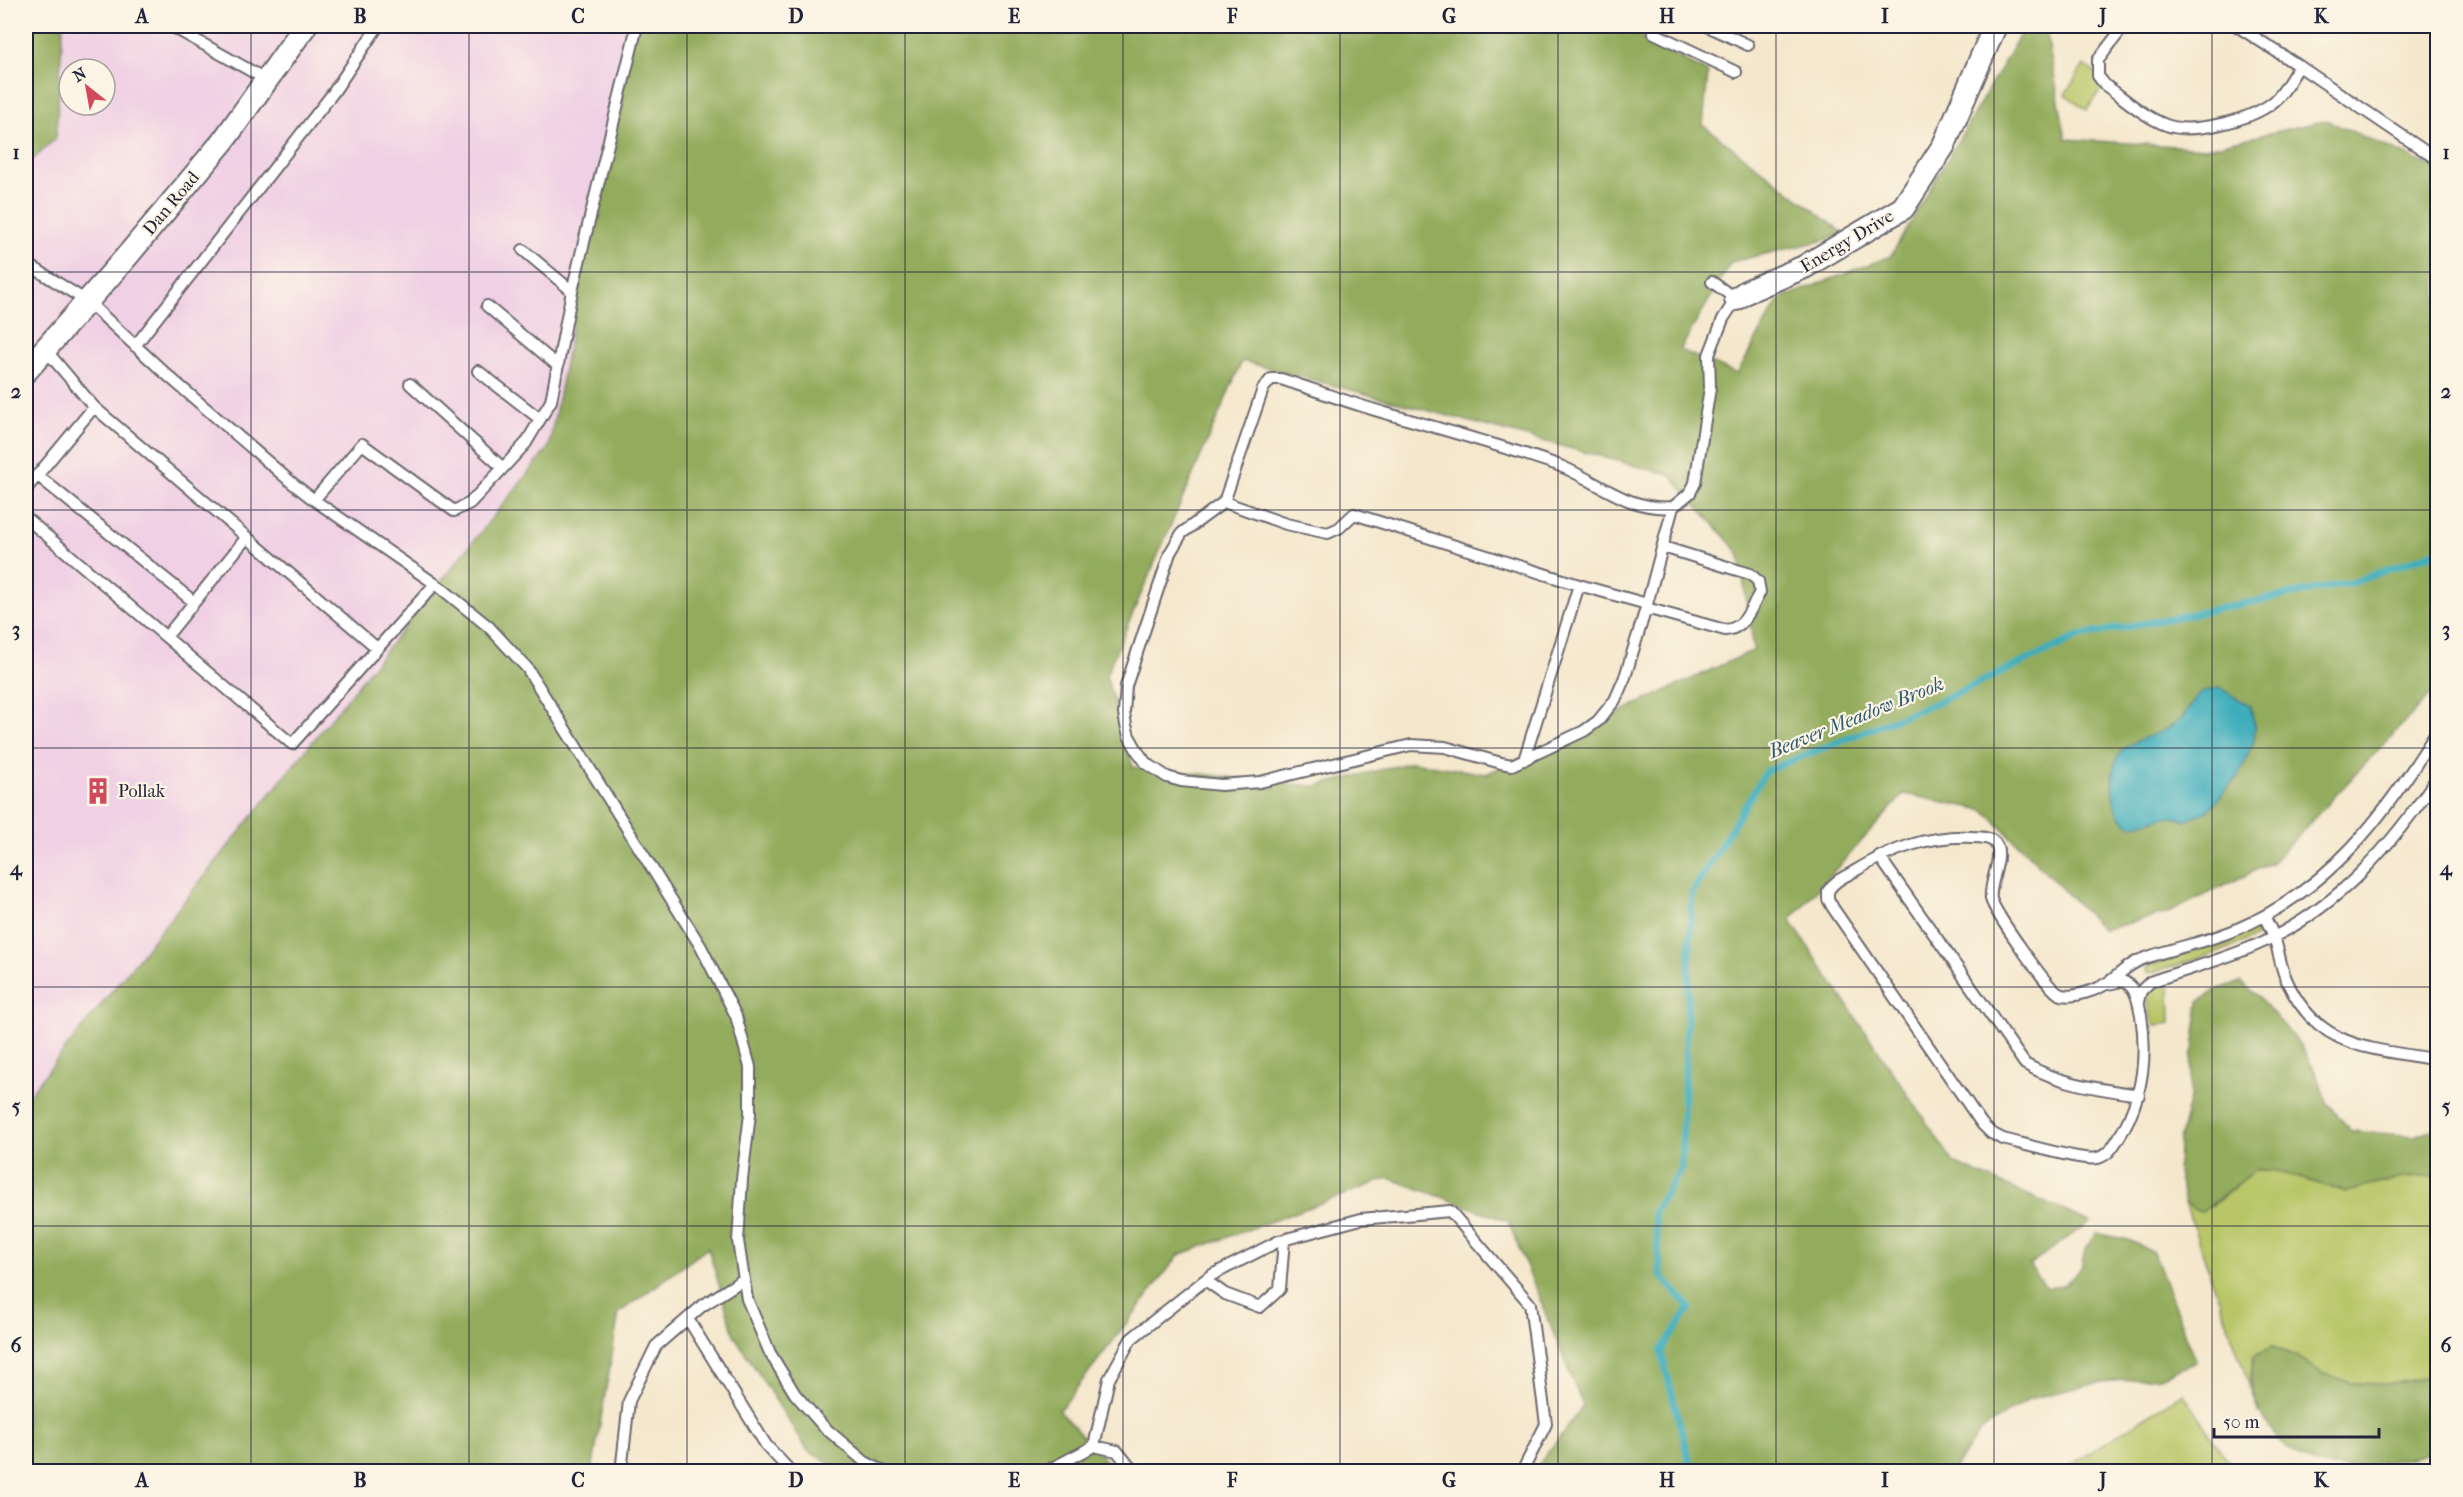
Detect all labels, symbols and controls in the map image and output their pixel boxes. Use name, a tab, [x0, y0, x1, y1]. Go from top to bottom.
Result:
text: A	[134, 5, 150, 28]
text: B	[353, 5, 367, 28]
text: C	[571, 5, 585, 28]
text: D	[788, 5, 804, 28]
text: E	[1008, 5, 1020, 28]
text: F	[1226, 5, 1238, 28]
text: G	[1442, 5, 1456, 28]
text: H	[1659, 5, 1675, 28]
text: I	[1881, 5, 1889, 28]
text: J	[2097, 5, 2107, 28]
text: K	[2314, 5, 2330, 28]
north arrow	[57, 57, 117, 117]
text: N	[69, 63, 90, 86]
text: 1	[12, 141, 20, 164]
text: 1	[2442, 141, 2450, 164]
street label: Dan Road	[139, 167, 204, 239]
street label: Energy Drive	[1797, 205, 1898, 277]
text: 2	[11, 380, 21, 403]
text: 2	[2441, 380, 2451, 403]
text: 3	[12, 618, 20, 641]
text: 3	[2442, 618, 2450, 641]
water label: Beaver Meadow Brook	[1764, 672, 1947, 764]
building icon: Pollak	[83, 776, 113, 806]
place label: Pollak	[118, 781, 166, 802]
text: 4	[9, 857, 23, 881]
text: 4	[2439, 857, 2453, 881]
text: 5	[12, 1095, 21, 1118]
text: 5	[2442, 1095, 2451, 1118]
text: 6	[11, 1334, 23, 1357]
text: 6	[2441, 1334, 2453, 1357]
scale bar	[2214, 1401, 2379, 1439]
text: 50 m	[2223, 1412, 2260, 1433]
text: A	[134, 1469, 150, 1492]
text: B	[353, 1469, 367, 1492]
text: C	[571, 1469, 585, 1492]
text: D	[788, 1469, 804, 1492]
text: E	[1008, 1469, 1020, 1492]
text: F	[1226, 1469, 1238, 1492]
text: G	[1442, 1469, 1456, 1492]
text: H	[1659, 1469, 1675, 1492]
text: I	[1881, 1469, 1889, 1492]
text: J	[2097, 1469, 2107, 1492]
text: K	[2314, 1469, 2330, 1492]

